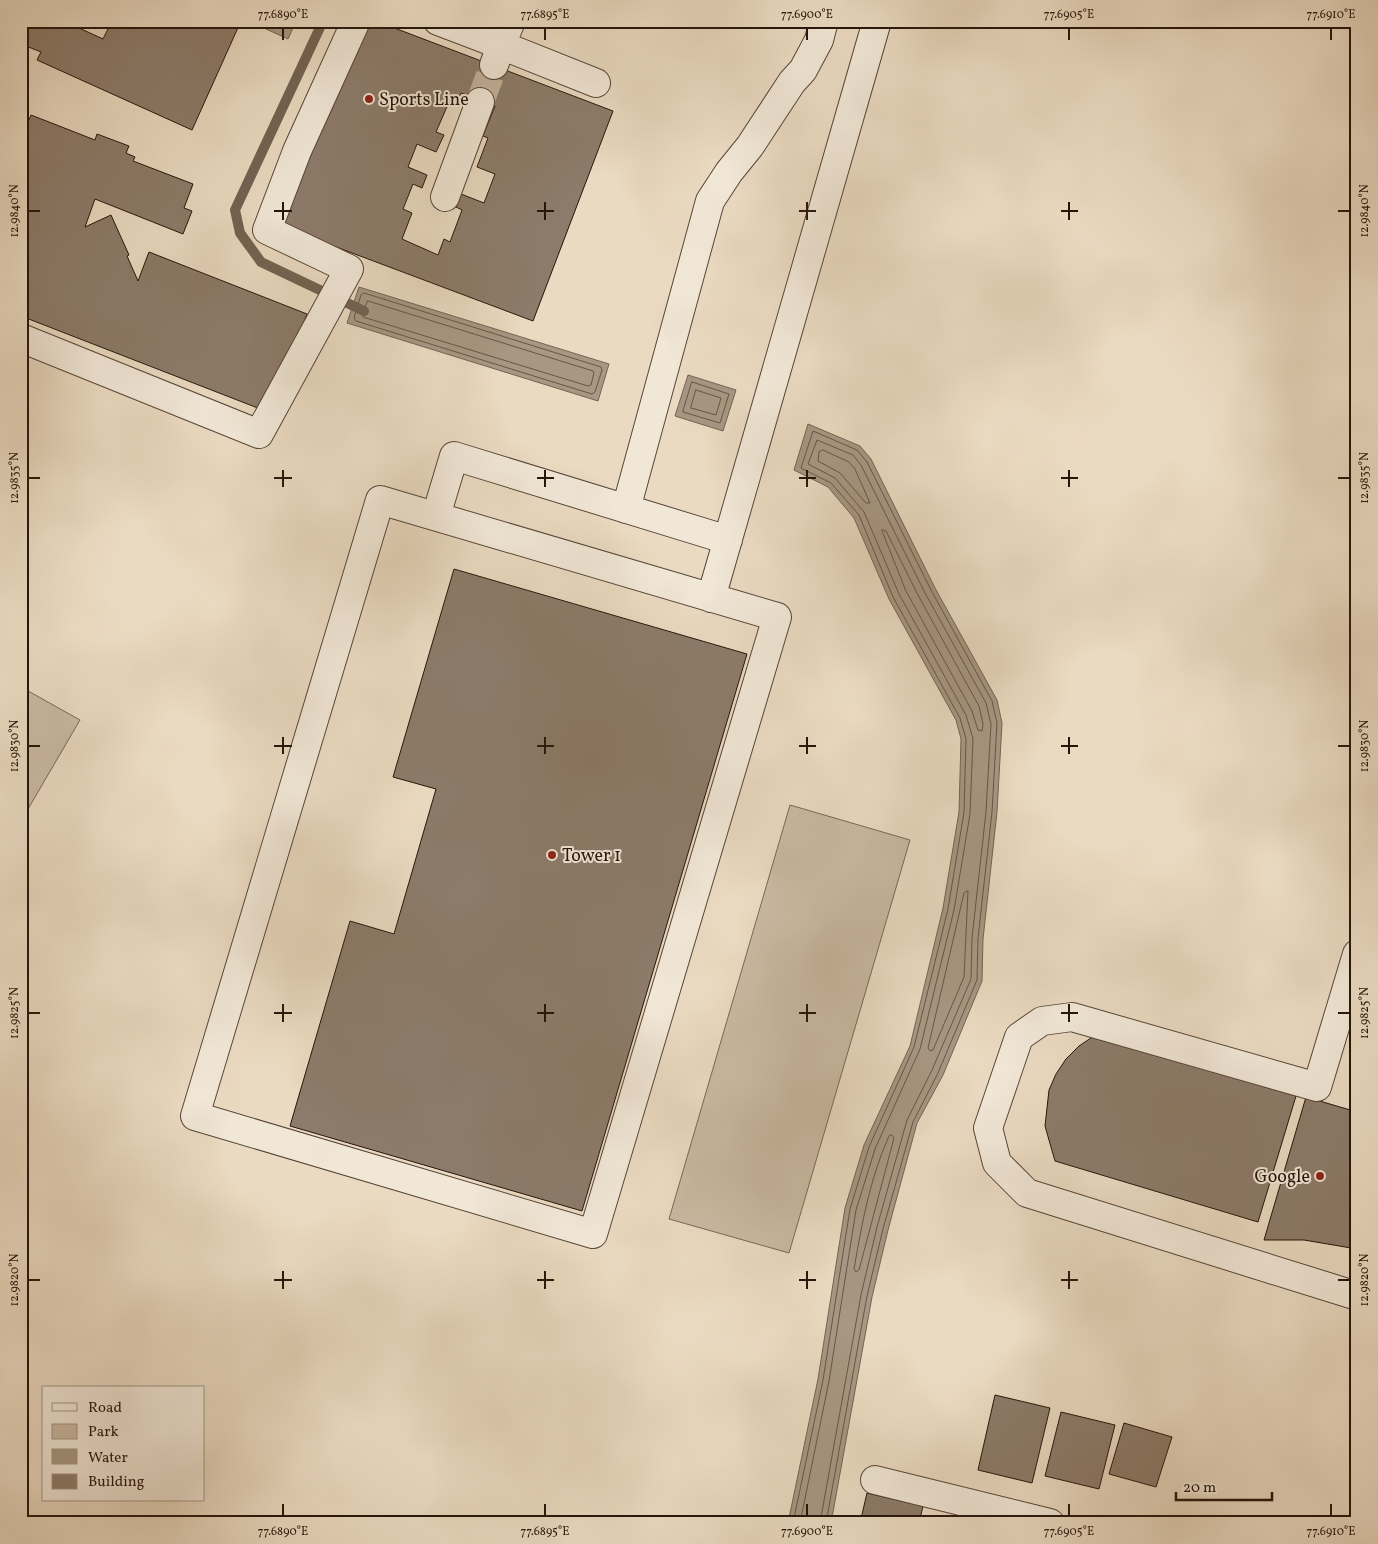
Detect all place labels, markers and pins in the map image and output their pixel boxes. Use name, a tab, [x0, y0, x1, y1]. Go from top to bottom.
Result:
place label: Sports Line	[379, 88, 469, 113]
marker: Sports Line	[363, 93, 375, 105]
place label: Tower 1	[562, 844, 621, 869]
marker: Tower 1	[546, 849, 558, 861]
place label: Google	[1255, 1165, 1310, 1190]
marker: Google	[1314, 1170, 1326, 1182]

